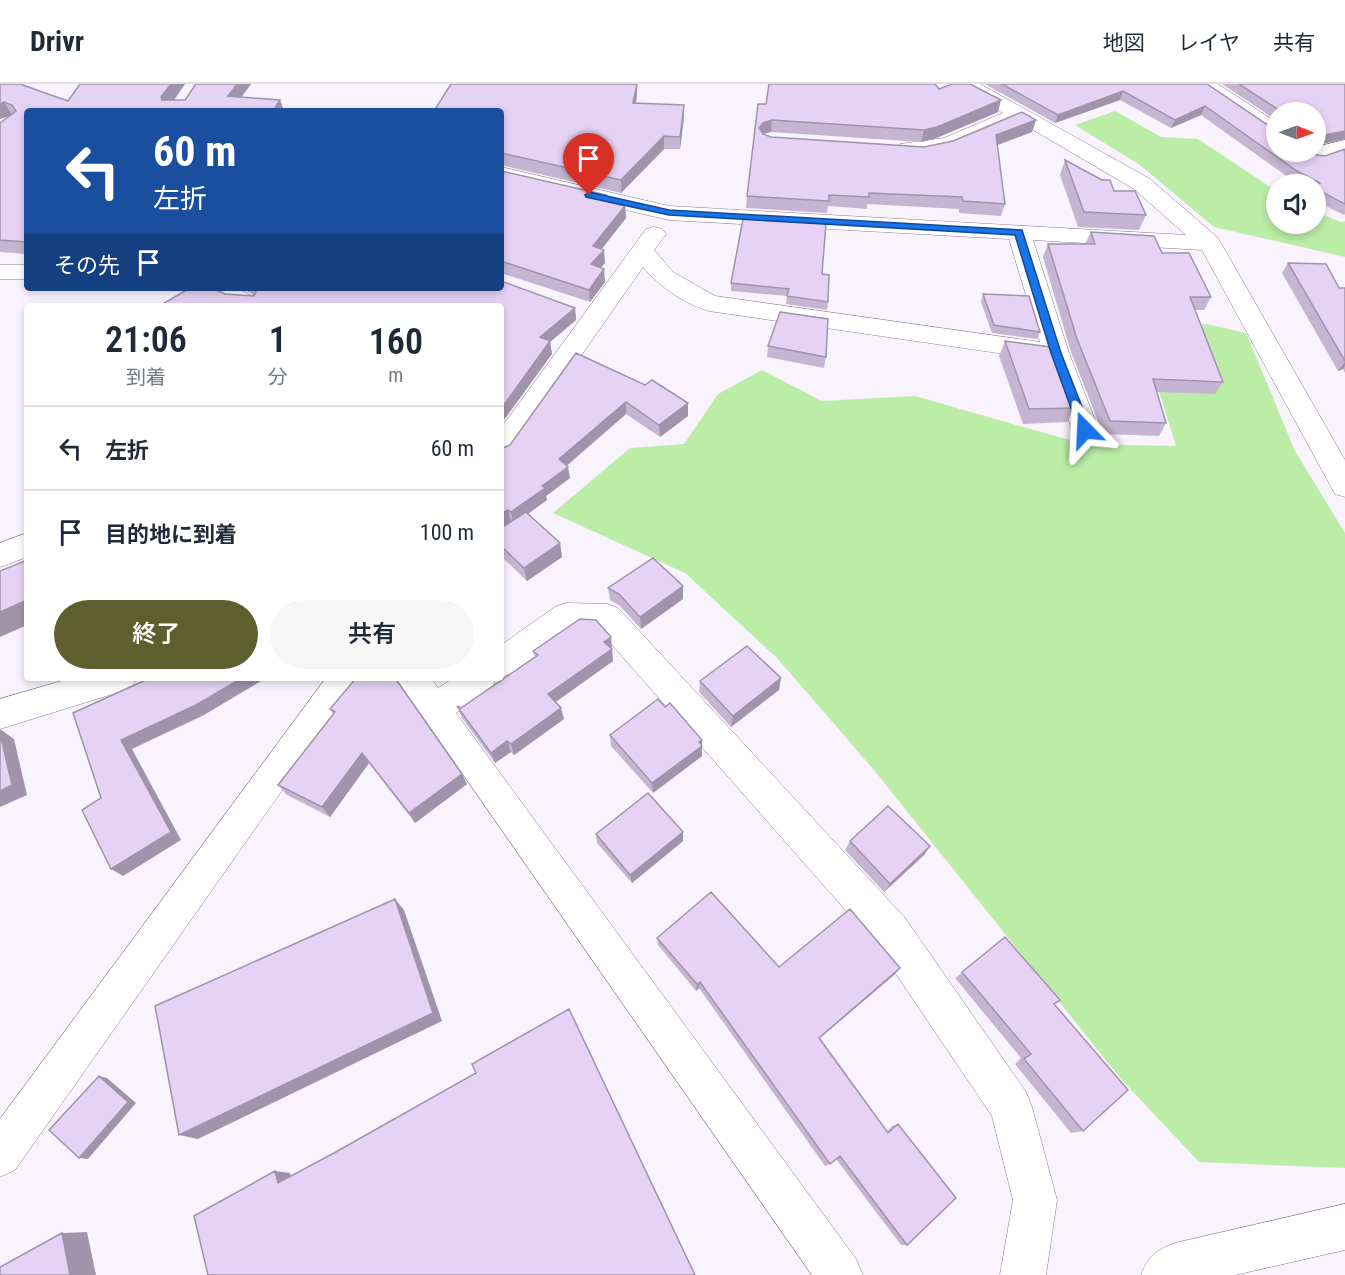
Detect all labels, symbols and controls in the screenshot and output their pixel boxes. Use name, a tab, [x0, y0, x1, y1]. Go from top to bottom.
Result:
text: Drivr	[30, 25, 84, 58]
text: 地図	[1103, 31, 1145, 55]
text: レイヤ	[1178, 31, 1240, 55]
text: 共有	[1273, 31, 1315, 55]
north arrow	[1266, 102, 1326, 162]
map controls	[1266, 102, 1326, 234]
text: 60 m	[153, 127, 236, 176]
icon: left	[54, 132, 132, 210]
pin	[563, 133, 614, 195]
icon: arrive	[572, 142, 605, 175]
button: sound	[1266, 174, 1326, 234]
text: 左折	[153, 183, 207, 215]
icon: arrive	[132, 246, 165, 279]
text: その先	[54, 253, 120, 278]
text: 21:06	[105, 319, 187, 361]
text: 1	[269, 319, 287, 361]
text: 160	[369, 321, 423, 363]
text: m	[388, 363, 403, 387]
text: 到着	[126, 365, 166, 389]
text: 分	[268, 365, 288, 389]
position arrow	[1053, 398, 1117, 462]
icon: left	[54, 432, 87, 465]
text: 60 m	[431, 436, 474, 461]
text: 左折	[105, 438, 149, 463]
icon: arrive	[54, 516, 87, 549]
text: 100 m	[420, 520, 474, 545]
text: 目的地に到着	[105, 522, 237, 547]
button: 終了	[54, 600, 258, 669]
button: 共有	[270, 600, 474, 669]

